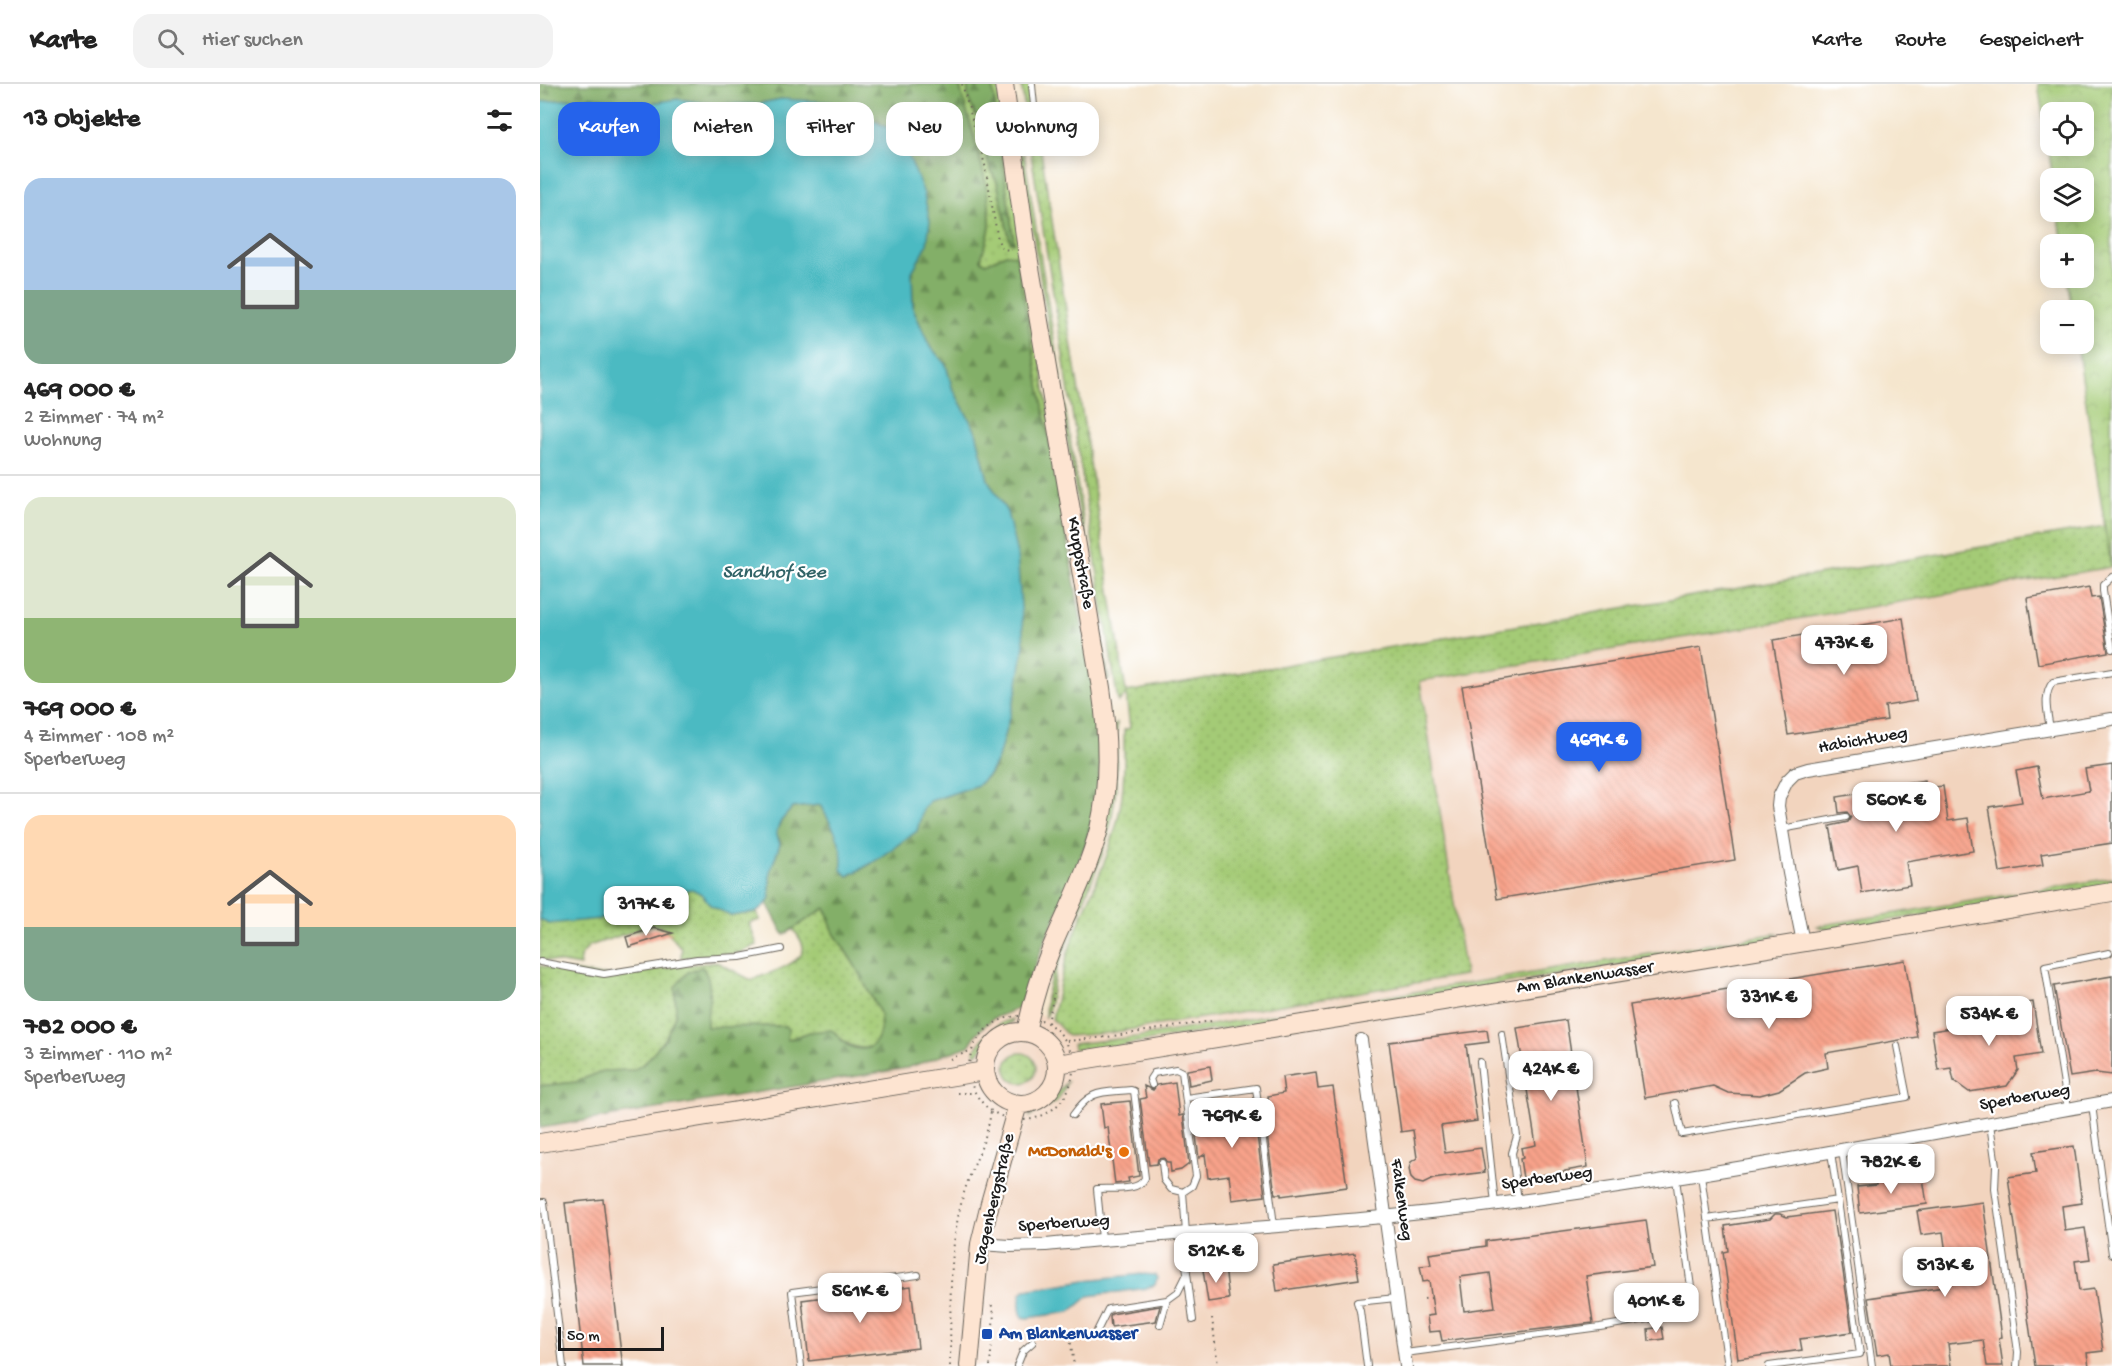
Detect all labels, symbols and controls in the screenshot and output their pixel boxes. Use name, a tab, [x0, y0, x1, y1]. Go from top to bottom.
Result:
search box	[133, 14, 553, 68]
text: Karte	[30, 25, 97, 58]
icon: search	[154, 25, 187, 58]
text: Hier suchen	[202, 28, 303, 54]
text: Karte	[1812, 29, 1862, 54]
text: Route	[1895, 29, 1946, 54]
text: Gespeichert	[1979, 29, 2082, 54]
chip: Kaufen	[558, 102, 660, 156]
chip: Mieten	[672, 102, 774, 156]
chip: Filter	[786, 102, 874, 156]
chip: Neu	[886, 102, 963, 156]
chip: Wohnung	[975, 102, 1099, 156]
map controls	[2040, 102, 2094, 354]
button: locate	[2040, 102, 2094, 156]
icon: filters	[483, 104, 516, 137]
text: 13 Objekte	[24, 105, 140, 136]
button: layers	[2040, 168, 2094, 222]
icon: home	[216, 217, 324, 325]
button: +	[2040, 234, 2094, 288]
button: −	[2040, 300, 2094, 354]
text: 469 000 €	[24, 376, 135, 407]
text: 2 Zimmer · 74 m²	[24, 407, 164, 430]
text: Wohnung	[24, 430, 102, 453]
street label: Kruppstraße	[1062, 515, 1099, 611]
icon: home	[216, 536, 324, 644]
water label: Sandhof See	[722, 562, 826, 585]
pin: 473K €	[1795, 625, 1893, 676]
text: 473K €	[1815, 633, 1873, 656]
text: 769 000 €	[24, 695, 136, 726]
pin: 469K €	[1550, 722, 1648, 773]
street label: Habichtweg	[1817, 723, 1909, 759]
text: 4 Zimmer · 108 m²	[24, 726, 174, 749]
text: 469K €	[1570, 730, 1628, 753]
text: Sperberweg	[24, 749, 126, 772]
pin: 560K €	[1847, 782, 1945, 833]
text: 560K €	[1866, 790, 1926, 813]
icon: home	[216, 854, 324, 962]
pin: 317K €	[597, 886, 695, 937]
text: 317K €	[618, 894, 674, 917]
street label: Am Blankenwasser	[1515, 957, 1656, 999]
pin: 331K €	[1720, 979, 1818, 1030]
text: 331K €	[1741, 987, 1797, 1010]
pin: 534K €	[1940, 996, 2038, 1047]
text: 534K €	[1960, 1004, 2018, 1027]
text: 782 000 €	[24, 1013, 137, 1044]
text: 3 Zimmer · 110 m²	[24, 1044, 172, 1067]
pin: 424K €	[1502, 1051, 1600, 1102]
text: 424K €	[1523, 1059, 1579, 1082]
text: Sperberweg	[24, 1067, 126, 1090]
street label: Sperberweg	[1978, 1080, 2072, 1116]
pin: 769K €	[1183, 1098, 1281, 1149]
text: 769K €	[1203, 1106, 1261, 1129]
street label: Jagenbergstraße	[970, 1131, 1020, 1266]
place label: McDonald's	[1028, 1142, 1113, 1163]
pin: 782K €	[1842, 1144, 1940, 1195]
marker: McDonald's	[1117, 1145, 1131, 1159]
text: 782K €	[1862, 1152, 1920, 1175]
street label: Falkenweg	[1385, 1157, 1417, 1242]
street label: Sperberweg	[1500, 1162, 1594, 1196]
street label: Sperberweg	[1018, 1210, 1110, 1238]
pin: 512K €	[1167, 1233, 1265, 1284]
text: 512K €	[1188, 1241, 1244, 1264]
pin: 513K €	[1896, 1247, 1994, 1298]
text: 513K €	[1917, 1255, 1973, 1278]
pin: 561K €	[811, 1273, 909, 1324]
text: 561K €	[832, 1281, 888, 1304]
pin: 401K €	[1607, 1283, 1705, 1334]
text: 401K €	[1628, 1291, 1684, 1314]
scale bar	[558, 1324, 664, 1352]
place label: Am Blankenwasser	[998, 1324, 1140, 1345]
marker: Am Blankenwasser	[980, 1327, 994, 1341]
text: 50 m	[567, 1328, 600, 1347]

